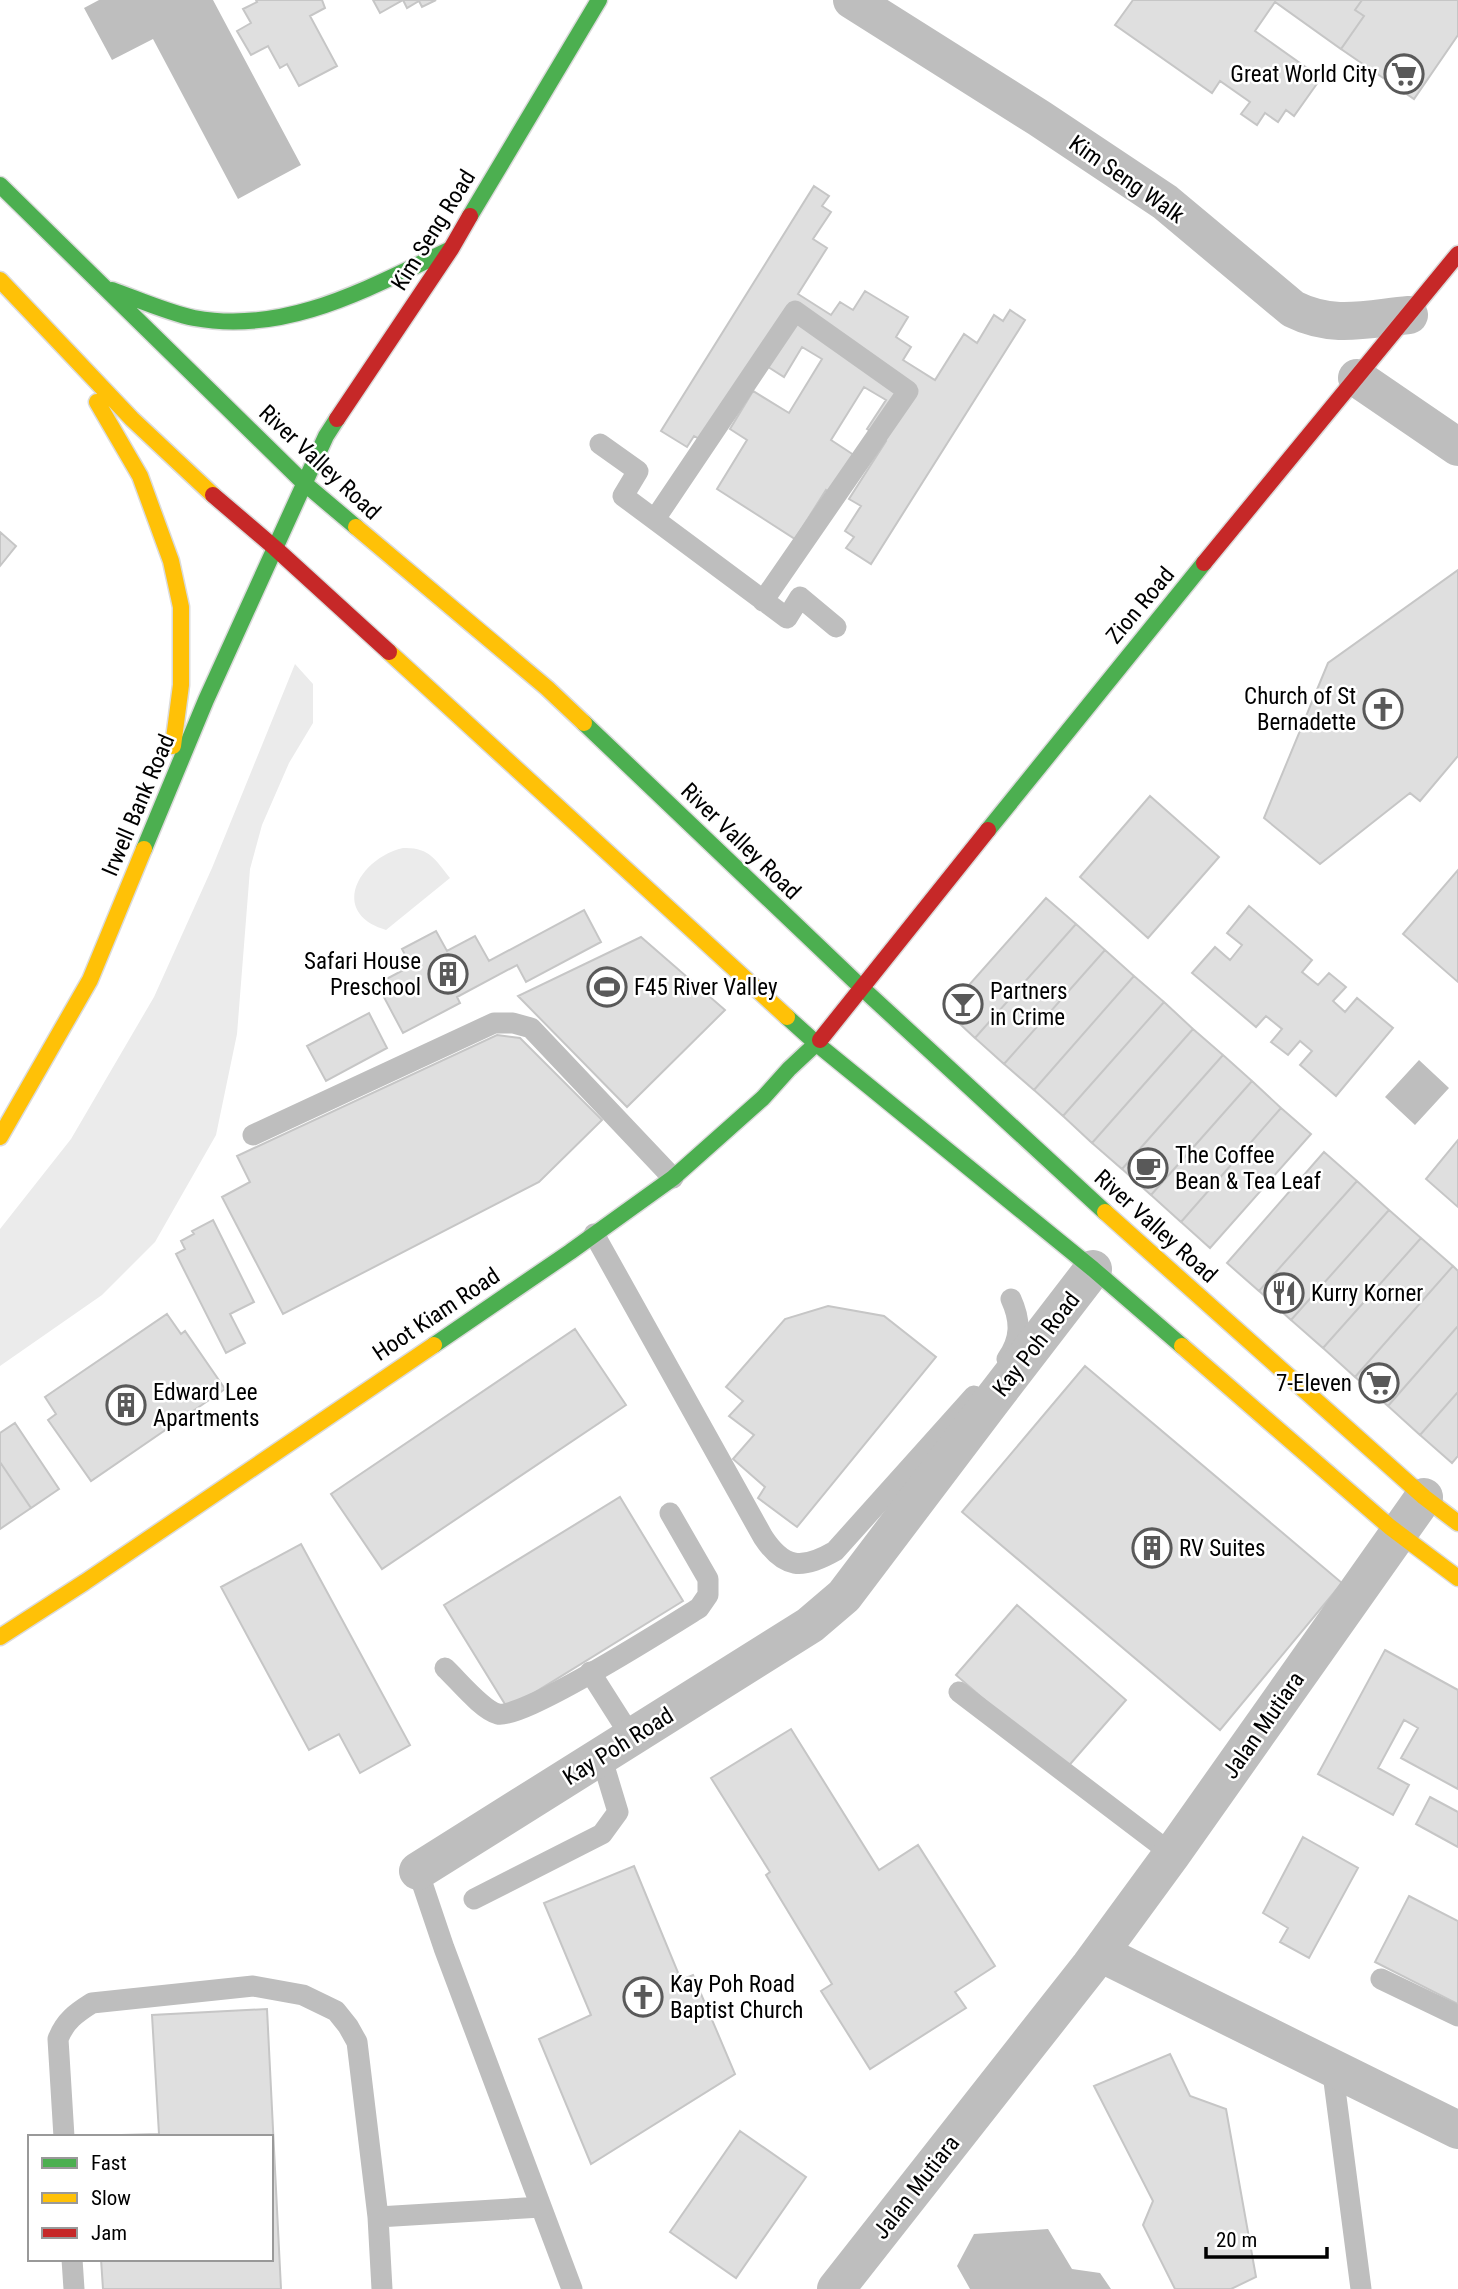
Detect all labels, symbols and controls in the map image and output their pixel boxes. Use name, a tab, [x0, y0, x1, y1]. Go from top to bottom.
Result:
supermarket icon: Great World City	[1383, 53, 1425, 95]
place label: Great World City	[1230, 61, 1377, 88]
street label: Kim Seng Walk	[1064, 130, 1190, 229]
street label: Kim Seng Road	[386, 165, 481, 296]
street label: River Valley Road	[253, 399, 386, 525]
street label: Zion Road	[1101, 562, 1180, 649]
place label: Church of St Bernadette	[1244, 683, 1356, 736]
church icon: Church of St Bernadette	[1362, 688, 1404, 730]
street label: Irwell Bank Road	[97, 730, 180, 880]
street label: River Valley Road	[675, 778, 806, 905]
place label: Safari House Preschool	[304, 948, 421, 1001]
building icon: Safari House Preschool	[427, 953, 469, 995]
sports icon: F45 River Valley	[586, 966, 628, 1008]
place label: F45 River Valley	[634, 974, 778, 1001]
place label: Partners in Crime	[990, 978, 1067, 1031]
bar icon: Partners in Crime	[942, 983, 984, 1025]
place label: The Coffee Bean & Tea Leaf	[1175, 1142, 1322, 1195]
cafe icon: The Coffee Bean & Tea Leaf	[1127, 1147, 1169, 1189]
street label: River Valley Road	[1089, 1164, 1223, 1289]
street label: Hoot Kiam Road	[368, 1262, 505, 1367]
restaurant icon: Kurry Korner	[1263, 1272, 1305, 1314]
place label: Kurry Korner	[1311, 1280, 1423, 1307]
street label: Kay Poh Road	[987, 1287, 1086, 1402]
supermarket icon: 7-Eleven	[1358, 1362, 1400, 1404]
place label: 7-Eleven	[1276, 1370, 1352, 1397]
place label: Edward Lee Apartments	[153, 1379, 260, 1432]
building icon: Edward Lee Apartments	[105, 1384, 147, 1426]
building icon: RV Suites	[1131, 1527, 1173, 1569]
place label: RV Suites	[1179, 1535, 1266, 1562]
street label: Jalan Mutiara	[1217, 1667, 1310, 1784]
street label: Kay Poh Road	[558, 1702, 678, 1791]
place label: Kay Poh Road Baptist Church	[670, 1971, 803, 2024]
church icon: Kay Poh Road Baptist Church	[622, 1976, 664, 2018]
street label: Jalan Mutiara	[868, 2130, 965, 2244]
legend	[28, 2135, 273, 2261]
text: Fast	[91, 2151, 127, 2175]
text: Slow	[91, 2186, 131, 2210]
scale bar	[1206, 2216, 1327, 2260]
text: Jam	[91, 2221, 127, 2245]
text: 20 m	[1216, 2228, 1257, 2252]

